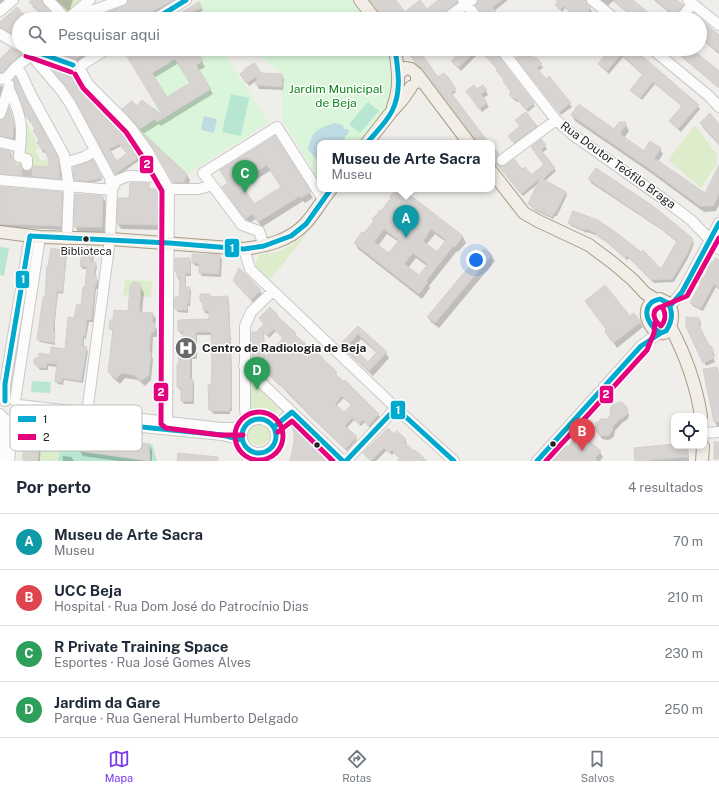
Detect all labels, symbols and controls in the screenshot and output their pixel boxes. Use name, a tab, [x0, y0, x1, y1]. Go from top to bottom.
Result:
search box	[12, 12, 707, 56]
icon: search	[26, 23, 48, 45]
text: Pesquisar aqui	[58, 26, 160, 43]
park label: Jardim Municipal de Beja	[289, 82, 383, 110]
street label: Rua Doutor Teófilo Braga	[558, 119, 678, 211]
popup	[317, 140, 495, 192]
text: Museu de Arte Sacra	[332, 150, 480, 167]
line badge: 2	[139, 155, 154, 174]
text: 2	[144, 158, 151, 170]
pin: C	[232, 160, 258, 193]
text: Museu	[332, 167, 372, 182]
pin: A	[393, 205, 419, 238]
marker: Biblioteca	[81, 234, 91, 244]
line badge: 1	[224, 238, 240, 258]
text: 1	[230, 242, 234, 254]
place label: Biblioteca	[60, 245, 112, 257]
your location	[466, 250, 486, 270]
line badge: 1	[15, 270, 30, 289]
text: 1	[21, 273, 25, 285]
hospital icon: Centro de Radiologia de Beja	[173, 335, 199, 361]
place label: Centro de Radiologia de Beja	[202, 341, 366, 355]
pin: D	[244, 357, 270, 390]
line badge: 2	[153, 382, 169, 402]
line badge: 2	[599, 385, 614, 404]
text: 2	[158, 386, 165, 398]
text: 2	[603, 388, 610, 400]
line badge: 1	[390, 400, 406, 420]
text: 1	[396, 404, 400, 416]
legend	[10, 405, 142, 451]
text: 1	[43, 413, 47, 425]
map controls	[671, 413, 707, 449]
button: locate	[671, 413, 707, 449]
pin: B	[569, 418, 595, 451]
text: 2	[43, 431, 50, 443]
unlabelled marker	[548, 439, 558, 449]
unlabelled marker	[312, 440, 322, 450]
text: Por perto	[16, 477, 91, 497]
text: 4 resultados	[628, 480, 703, 495]
text: Museu de Arte Sacra	[54, 526, 203, 543]
text: A	[24, 534, 34, 549]
text: 70 m	[673, 534, 703, 549]
text: Museu	[54, 543, 95, 558]
text: UCC Beja	[54, 582, 122, 599]
text: B	[25, 590, 33, 605]
text: 210 m	[668, 590, 703, 605]
text: Hospital · Rua Dom José do Patrocínio Dias	[54, 599, 309, 614]
text: R Private Training Space	[54, 638, 229, 655]
text: C	[24, 646, 34, 661]
text: 230 m	[665, 646, 703, 661]
text: Esportes · Rua José Gomes Alves	[54, 655, 251, 670]
text: Jardim da Gare	[54, 694, 160, 711]
text: D	[24, 702, 34, 717]
text: 250 m	[665, 702, 703, 717]
text: Parque · Rua General Humberto Delgado	[54, 711, 298, 726]
tab: Mapa	[105, 748, 133, 784]
tab: Rotas	[342, 748, 371, 784]
tab: Salvos	[581, 748, 614, 784]

